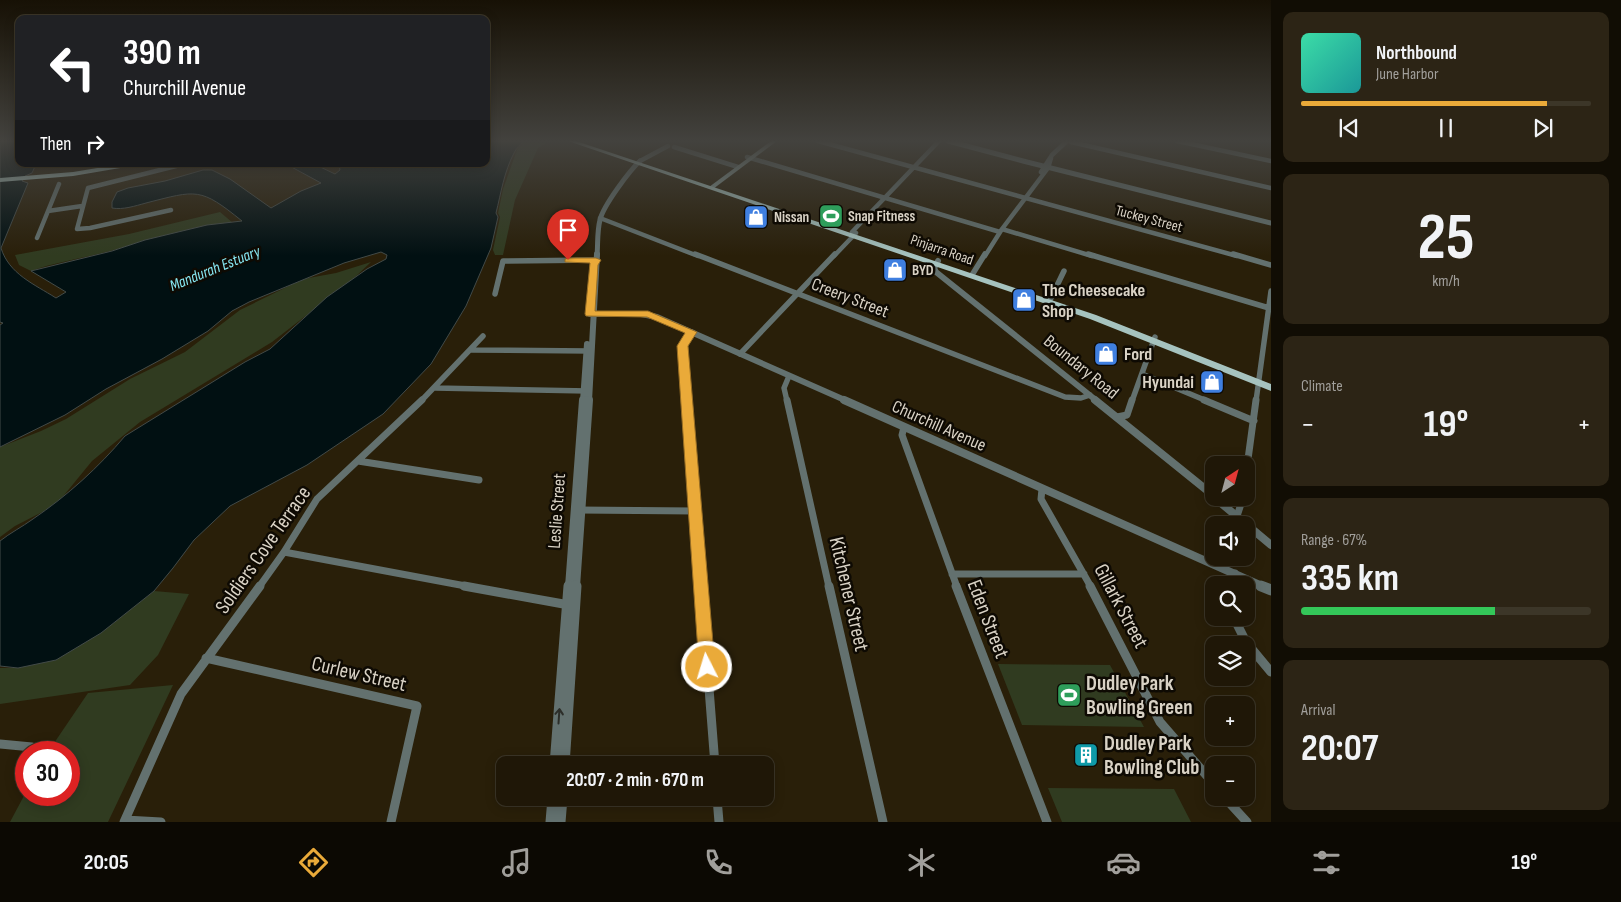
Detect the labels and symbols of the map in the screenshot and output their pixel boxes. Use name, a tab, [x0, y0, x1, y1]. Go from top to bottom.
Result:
street label: Tuckey Street	[1113, 201, 1185, 237]
sports icon: Snap Fitness	[818, 203, 844, 229]
shop icon: Nissan	[743, 204, 769, 230]
place label: Snap Fitness	[848, 207, 915, 226]
place label: Nissan	[774, 208, 809, 227]
pin	[547, 209, 589, 260]
street label: Pinjarra Road	[908, 230, 976, 270]
water label: Mandurah Estuary	[167, 242, 264, 296]
shop icon: BYD	[882, 257, 908, 283]
place label: BYD	[912, 261, 934, 280]
street label: Creery Street	[808, 274, 892, 323]
place label: The Cheesecake Shop	[1042, 280, 1145, 322]
shop icon: The Cheesecake Shop	[1011, 287, 1037, 313]
street label: Boundary Road	[1039, 330, 1123, 404]
shop icon: Ford	[1093, 341, 1119, 367]
place label: Ford	[1124, 344, 1152, 365]
shop icon: Hyundai	[1199, 369, 1225, 395]
place label: Hyundai	[1142, 372, 1194, 393]
street label: Churchill Avenue	[889, 396, 989, 456]
north arrow	[1205, 456, 1255, 506]
street label: Leslie Street	[544, 472, 570, 549]
street label: Soldiers Cove Terrace	[210, 482, 316, 618]
street label: Kitchener Street	[824, 534, 874, 654]
street label: Gillark Street	[1088, 560, 1154, 652]
street label: Eden Street	[962, 576, 1014, 662]
position arrow	[680, 640, 732, 692]
street label: Curlew Street	[309, 651, 409, 697]
place label: Dudley Park Bowling Green	[1086, 671, 1193, 720]
sports icon: Dudley Park Bowling Green	[1056, 682, 1082, 708]
one-way arrow	[554, 709, 564, 725]
place label: Dudley Park Bowling Club	[1104, 731, 1199, 780]
speed limit sign: 30	[15, 741, 80, 806]
building icon: Dudley Park Bowling Club	[1073, 742, 1099, 768]

